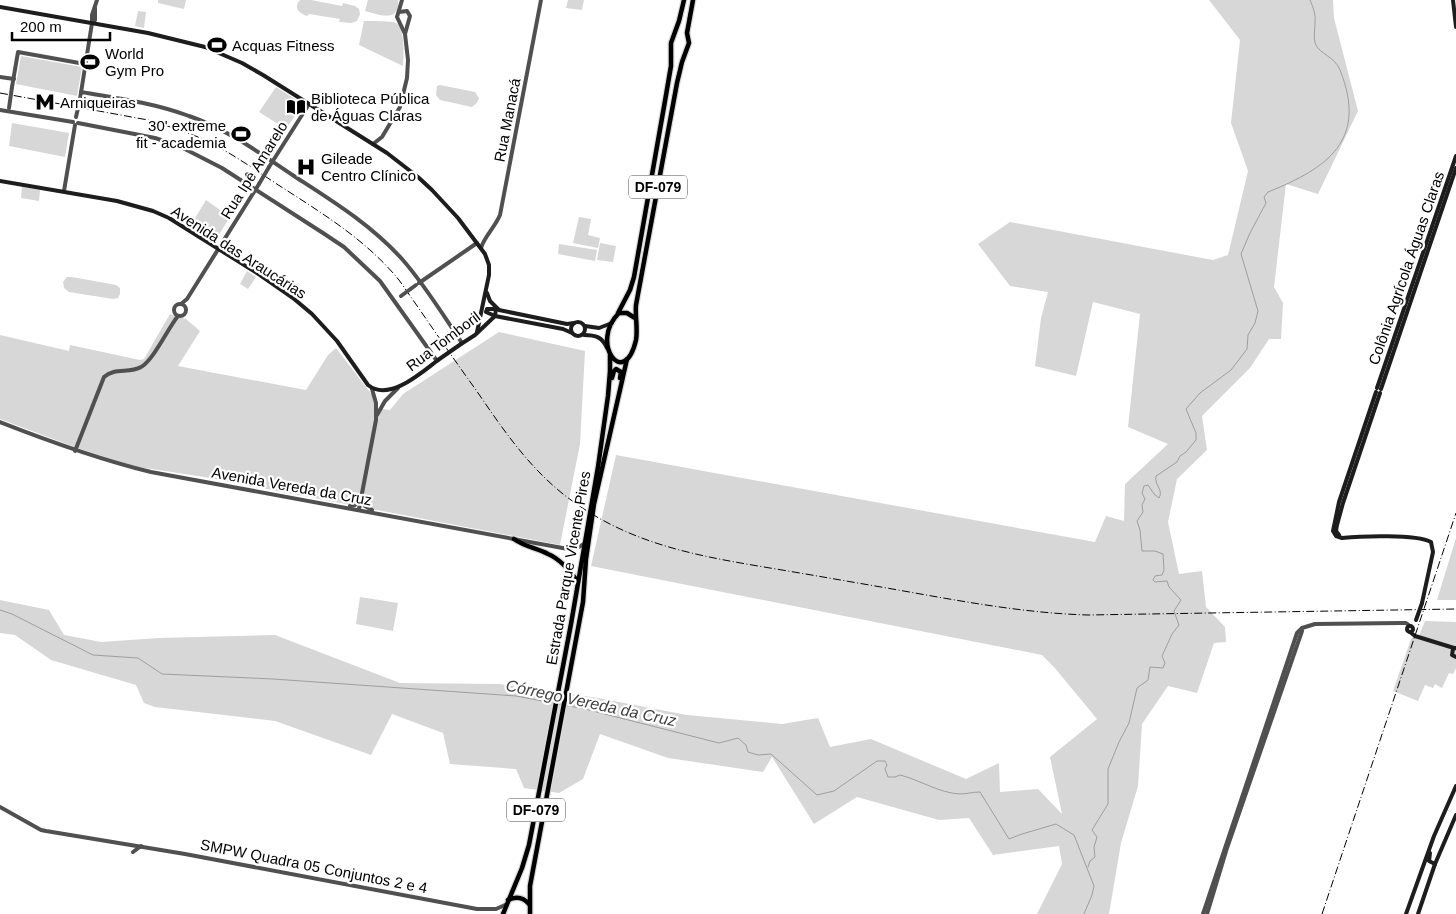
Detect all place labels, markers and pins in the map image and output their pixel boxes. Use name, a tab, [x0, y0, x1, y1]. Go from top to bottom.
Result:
sports icon: Acquas Fitness	[206, 34, 228, 56]
place label: Acquas Fitness	[232, 37, 335, 54]
place label: World Gym Pro	[105, 45, 164, 79]
sports icon: World Gym Pro	[79, 51, 101, 73]
place label: Biblioteca Pública de Águas Claras	[311, 90, 430, 124]
metro station icon: Arniqueiras	[34, 91, 56, 113]
place label: Arniqueiras	[60, 94, 136, 111]
library icon: Biblioteca Pública de Águas Claras	[285, 96, 307, 118]
place label: 30' extreme fit - academia	[136, 117, 227, 151]
sports icon: 30' extreme fit - academia	[230, 123, 252, 145]
place label: Gileade Centro Clínico	[321, 150, 416, 184]
hospital icon: Gileade Centro Clínico	[295, 156, 317, 178]

